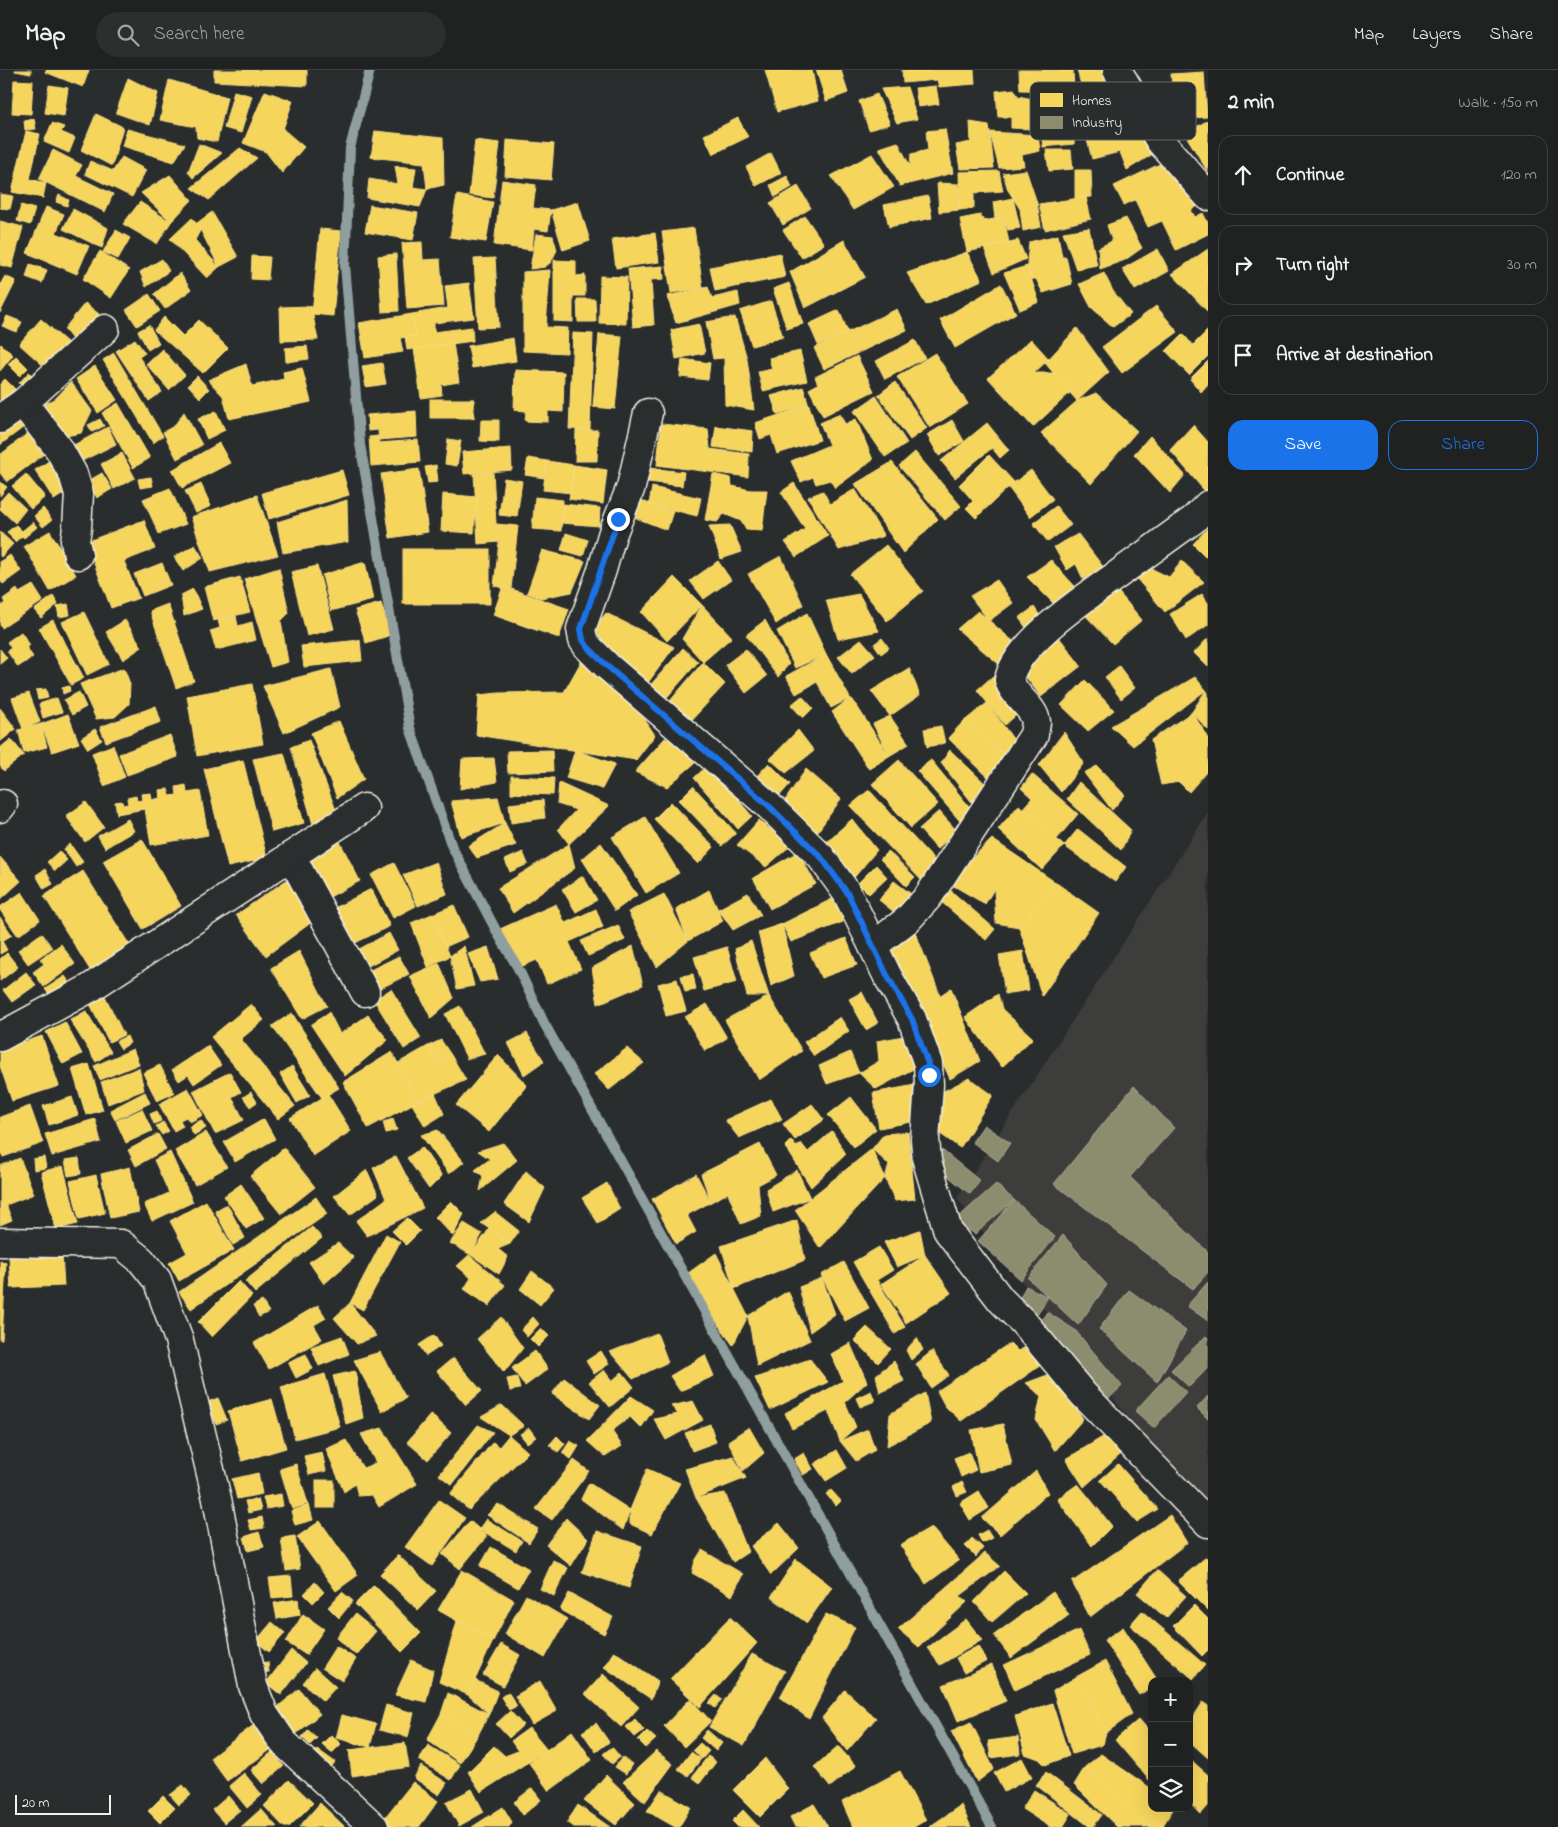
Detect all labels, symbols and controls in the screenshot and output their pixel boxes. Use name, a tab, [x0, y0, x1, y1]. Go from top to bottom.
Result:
search box	[96, 12, 446, 57]
text: Map	[25, 17, 66, 52]
icon: search	[114, 21, 142, 49]
text: Search here	[154, 21, 245, 48]
text: Map	[1354, 22, 1384, 48]
text: Layers	[1412, 22, 1462, 48]
text: Share	[1490, 22, 1533, 48]
legend	[1030, 82, 1196, 140]
text: 2 min	[1228, 88, 1274, 118]
text: Homes	[1072, 91, 1112, 112]
text: Walk · 150 m	[1458, 91, 1538, 115]
text: Industry	[1072, 113, 1122, 135]
icon: ahead	[1229, 161, 1257, 189]
text: Continue	[1276, 162, 1344, 189]
text: 120 m	[1501, 163, 1537, 187]
icon: right	[1229, 251, 1257, 279]
text: Turn right	[1276, 252, 1349, 279]
text: 30 m	[1507, 253, 1537, 277]
icon: arrive	[1229, 341, 1257, 369]
text: Arrive at destination	[1276, 342, 1433, 369]
button: Save	[1228, 420, 1378, 470]
button: Share	[1388, 420, 1538, 470]
route end	[607, 508, 630, 531]
route start	[918, 1064, 941, 1087]
map controls	[1148, 1677, 1193, 1812]
button: +	[1148, 1677, 1193, 1722]
button: −	[1148, 1722, 1193, 1767]
button: layers	[1148, 1767, 1193, 1812]
scale bar	[15, 1792, 111, 1815]
text: 20 m	[22, 1793, 49, 1814]

